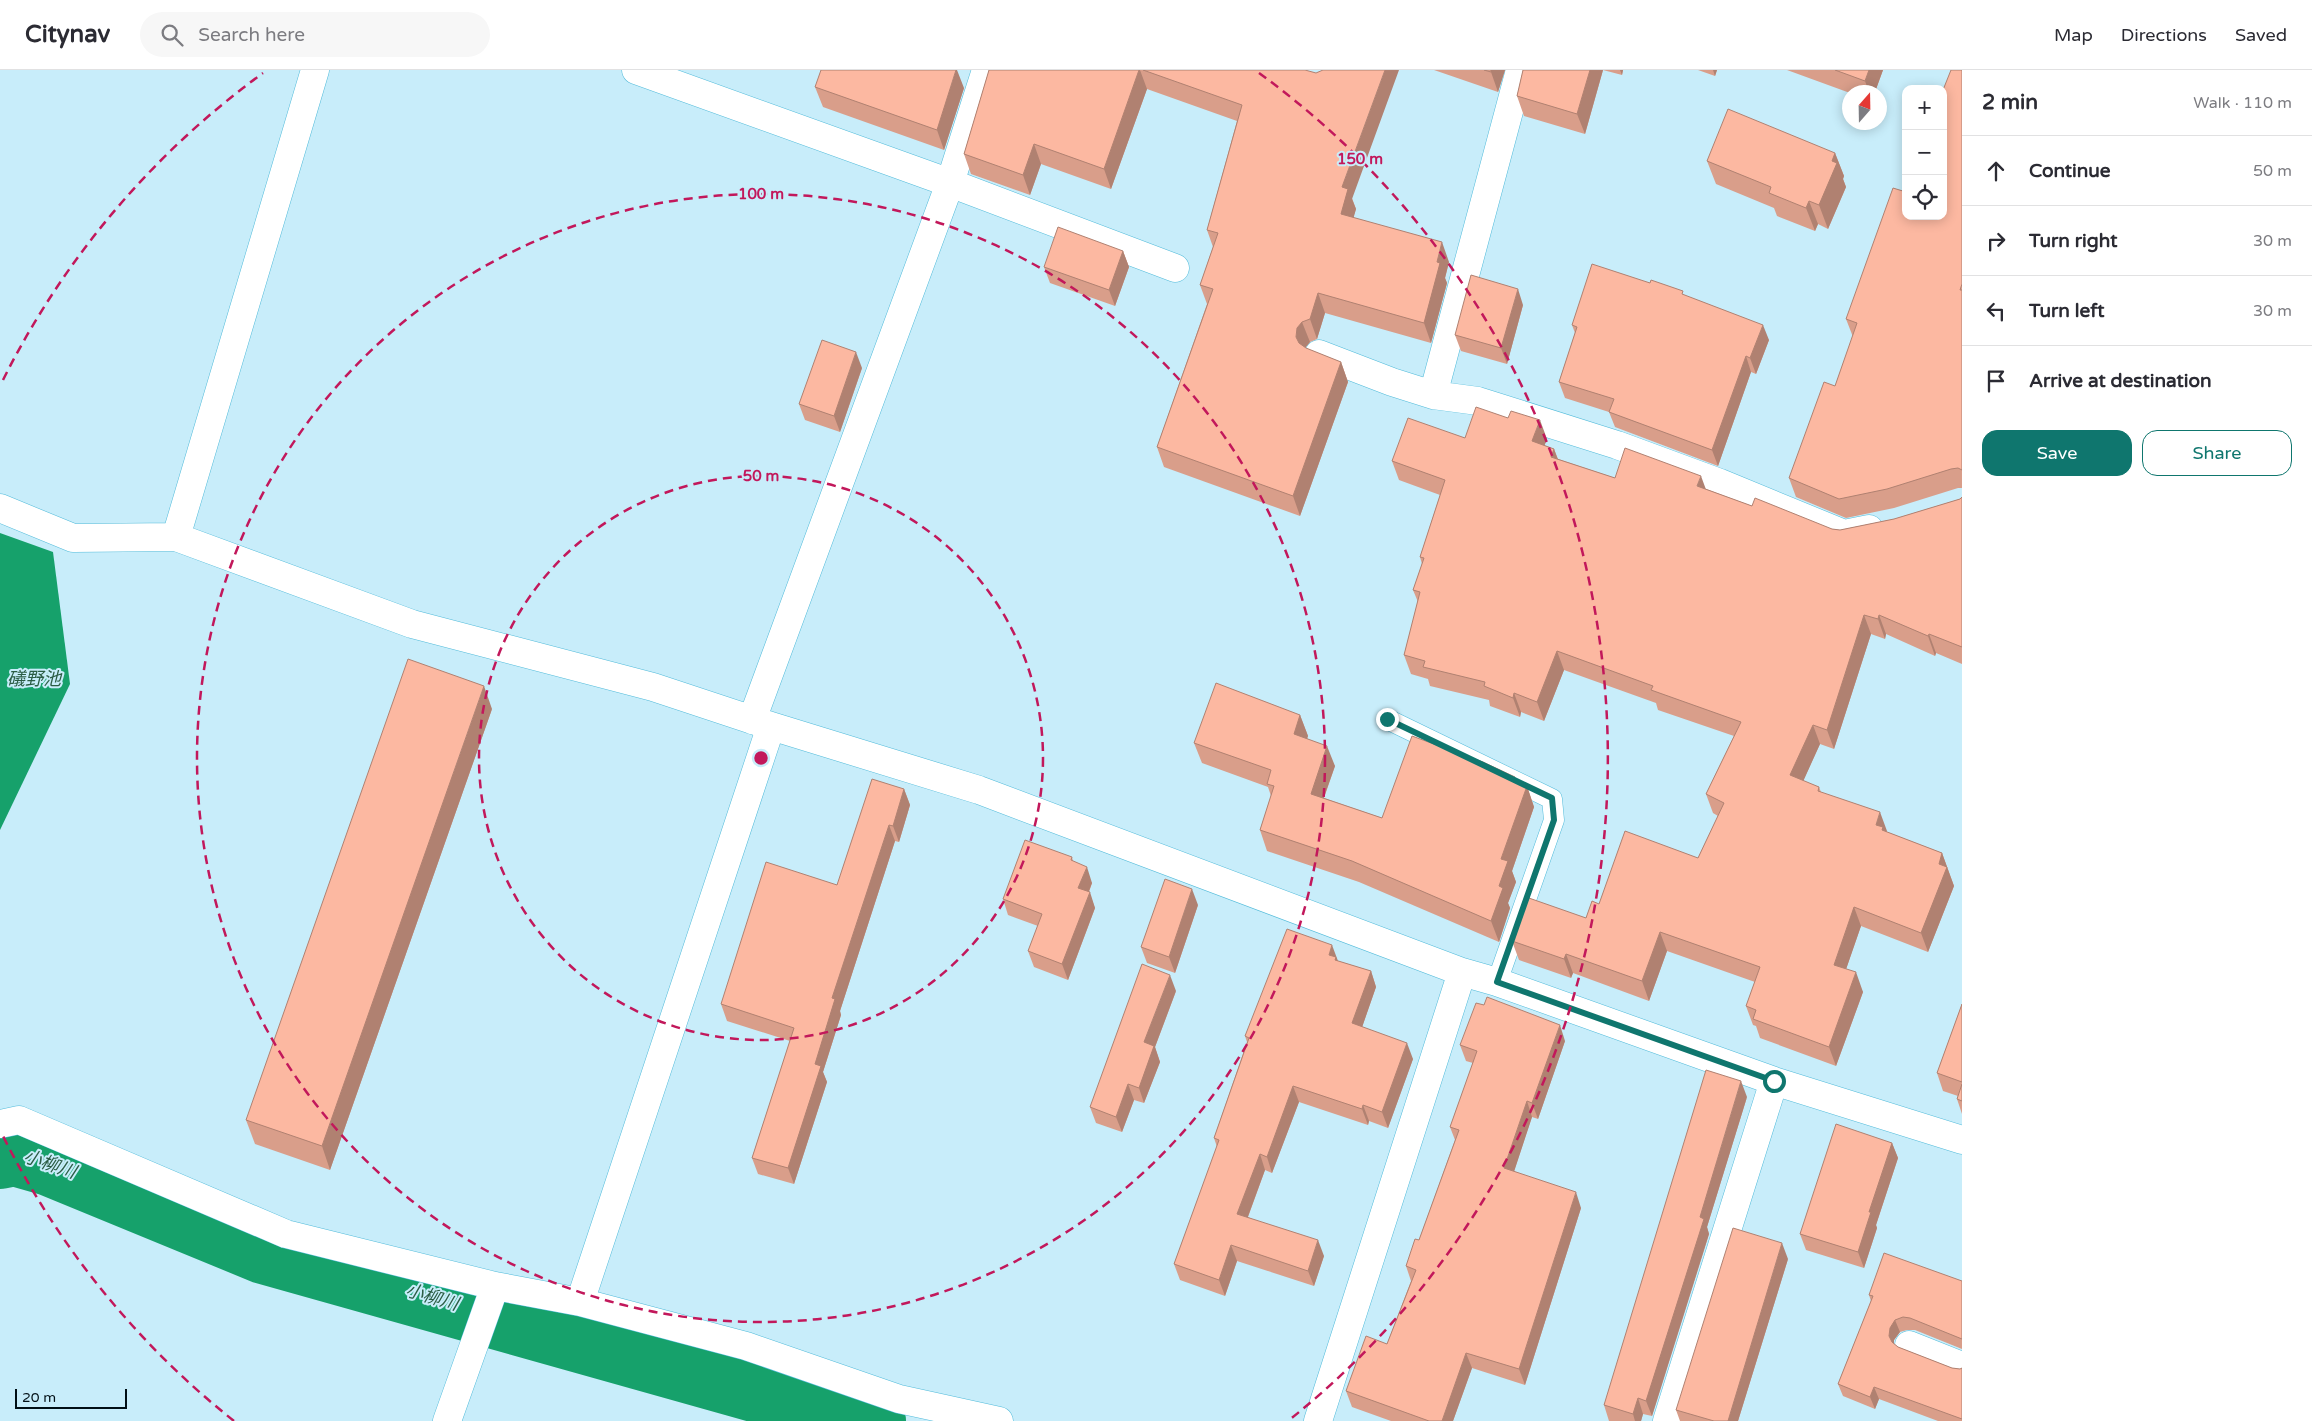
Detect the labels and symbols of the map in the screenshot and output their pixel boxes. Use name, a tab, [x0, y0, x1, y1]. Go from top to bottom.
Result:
north arrow	[1842, 85, 1887, 130]
text: 150 m	[1337, 150, 1383, 168]
text: 100 m	[738, 185, 784, 203]
text: 50 m	[743, 467, 779, 485]
water label: 礒野池	[7, 668, 63, 690]
route end	[1376, 708, 1399, 731]
centre of rings	[752, 749, 770, 767]
route start	[1763, 1070, 1786, 1093]
water label: 小柳川	[21, 1145, 81, 1184]
water label: 小柳川	[403, 1279, 463, 1316]
scale bar	[15, 1386, 128, 1409]

